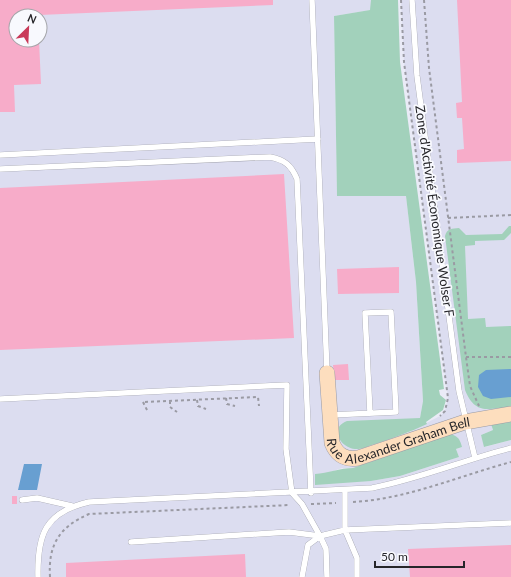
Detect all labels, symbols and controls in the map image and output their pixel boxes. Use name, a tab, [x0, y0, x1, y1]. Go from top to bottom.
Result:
north arrow	[8, 8, 48, 48]
text: N	[26, 11, 39, 26]
street label: Zone d'Activité Économique Wolser F	[412, 104, 458, 318]
street label: Rue Alexander Graham Bell	[324, 413, 471, 467]
scale bar	[375, 543, 464, 569]
text: 50 m	[381, 549, 408, 564]

